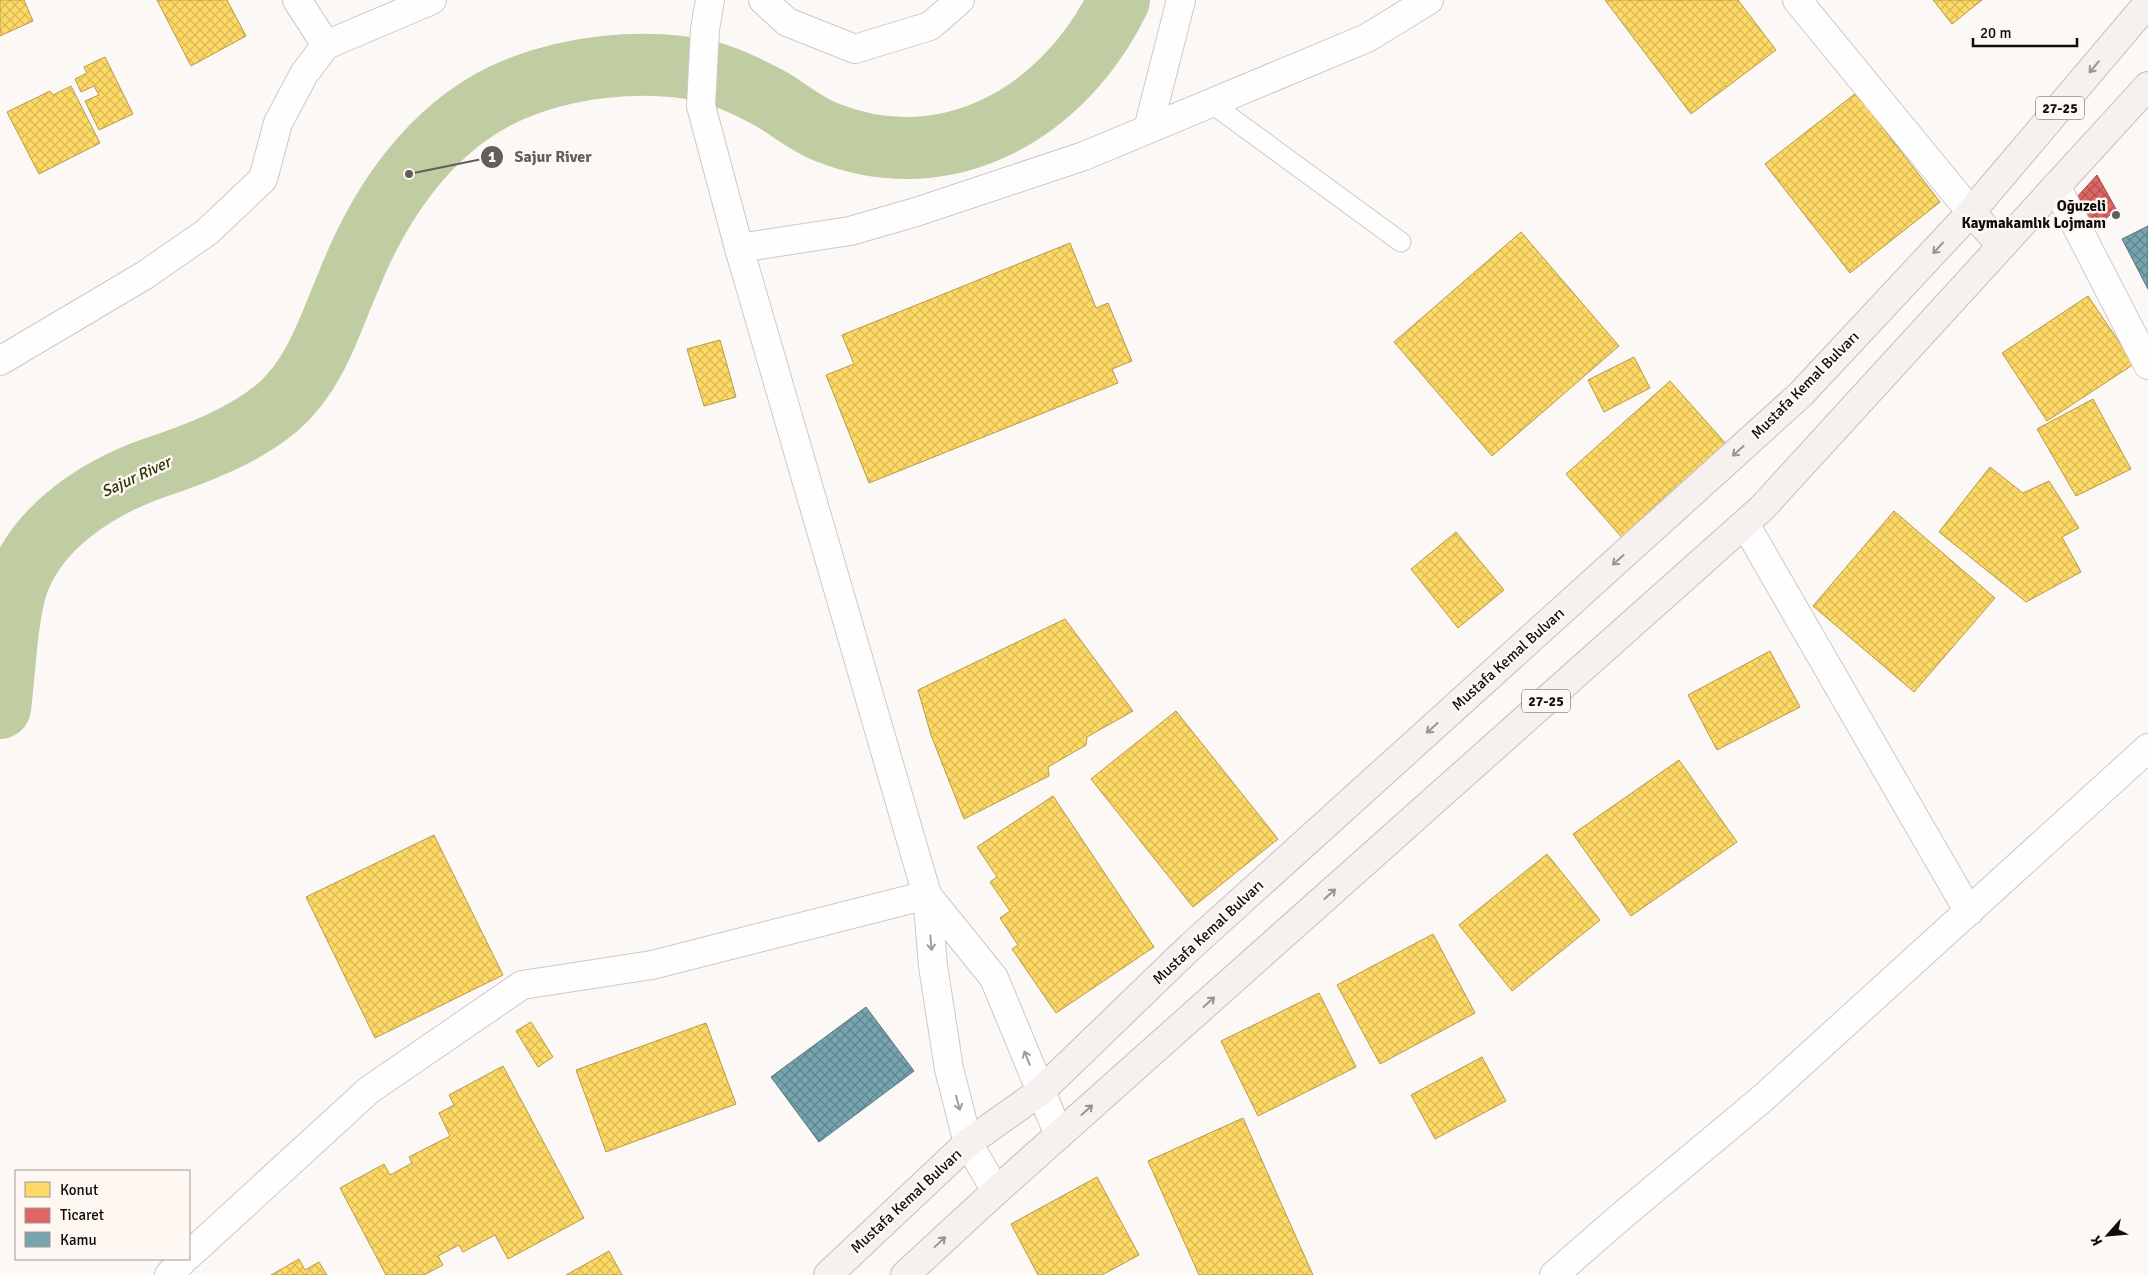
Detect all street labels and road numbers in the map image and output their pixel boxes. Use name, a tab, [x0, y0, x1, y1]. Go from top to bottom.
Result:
road number: 27-25	[2036, 96, 2084, 120]
street label: Mustafa Kemal Bulvarı	[1747, 327, 1863, 443]
street label: Mustafa Kemal Bulvarı	[1448, 604, 1568, 714]
road number: 27-25	[1522, 689, 1570, 712]
street label: Mustafa Kemal Bulvarı	[1149, 876, 1267, 988]
street label: Mustafa Kemal Bulvarı	[847, 1145, 965, 1257]

